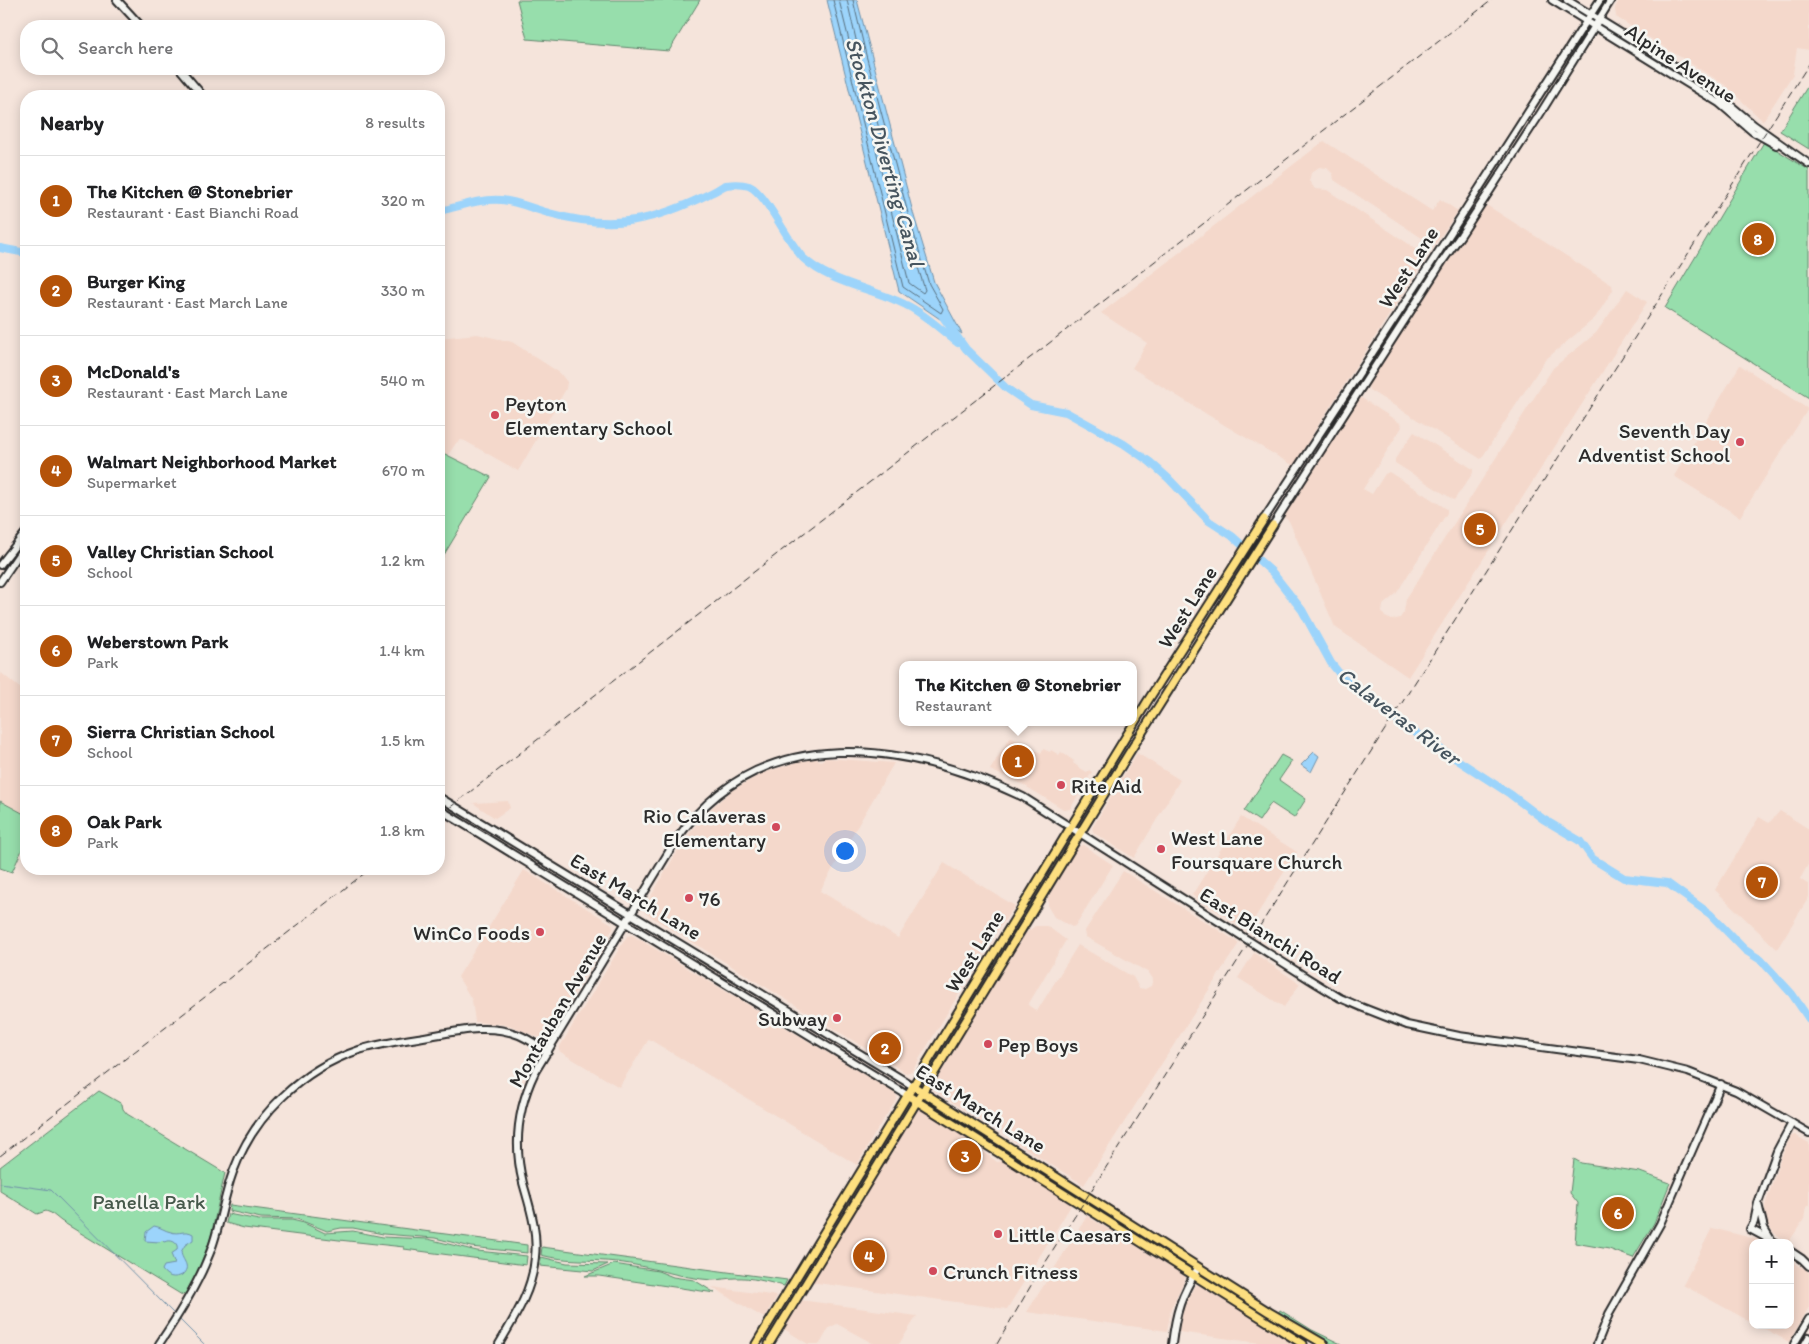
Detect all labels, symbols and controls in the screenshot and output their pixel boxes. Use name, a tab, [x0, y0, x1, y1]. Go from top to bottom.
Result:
street label: Alpine Avenue	[1621, 18, 1741, 108]
search box	[20, 20, 445, 75]
icon: search	[38, 34, 66, 62]
water label: Stockton Diverting Canal	[839, 35, 931, 271]
text: Search here	[78, 36, 173, 59]
text: Nearby	[40, 110, 104, 135]
text: 8 results	[365, 113, 425, 132]
text: The Kitchen @ Stonebrier	[87, 180, 293, 203]
text: 1	[52, 191, 60, 210]
text: 320 m	[381, 191, 425, 210]
text: Restaurant · East Bianchi Road	[87, 203, 299, 222]
pin: 8	[1742, 220, 1774, 258]
street label: West Lane	[1372, 222, 1444, 312]
text: Burger King	[87, 270, 185, 293]
text: 2	[52, 281, 60, 300]
text: 330 m	[381, 281, 425, 300]
text: Restaurant · East March Lane	[87, 293, 288, 312]
text: McDonald's	[87, 360, 180, 383]
text: 3	[52, 371, 60, 390]
text: 540 m	[380, 371, 425, 390]
text: Restaurant · East March Lane	[87, 383, 288, 402]
place label: Peyton Elementary School	[505, 391, 673, 440]
marker: Peyton Elementary School	[489, 409, 501, 421]
place label: Seventh Day Adventist School	[1578, 418, 1730, 467]
marker: Seventh Day Adventist School	[1734, 436, 1746, 448]
text: Walmart Neighborhood Market	[87, 450, 337, 473]
text: 4	[51, 461, 61, 480]
text: 670 m	[382, 461, 425, 480]
text: Supermarket	[87, 473, 177, 492]
pin: 5	[1464, 510, 1496, 548]
text: Valley Christian School	[87, 540, 274, 563]
text: 5	[52, 551, 60, 570]
text: 1.2 km	[380, 551, 425, 570]
street label: West Lane	[1152, 561, 1222, 653]
text: School	[87, 563, 133, 582]
text: Weberstown Park	[87, 630, 228, 653]
text: 6	[52, 641, 60, 660]
text: 1.4 km	[379, 641, 425, 660]
text: Park	[87, 653, 118, 672]
popup	[899, 661, 1137, 726]
water label: Calaveras River	[1332, 661, 1468, 772]
text: The Kitchen @ Stonebrier	[915, 673, 1121, 696]
text: Restaurant	[915, 696, 992, 715]
text: Sierra Christian School	[87, 720, 275, 743]
text: 7	[52, 731, 60, 750]
text: 1.5 km	[380, 731, 425, 750]
pin: 1	[1002, 742, 1034, 780]
text: School	[87, 743, 133, 762]
place label: Rite Aid	[1071, 773, 1142, 798]
marker: Rite Aid	[1055, 779, 1067, 791]
place label: Rio Calaveras Elementary	[643, 803, 766, 852]
text: Oak Park	[87, 810, 162, 833]
text: 8	[52, 821, 60, 840]
text: 1.8 km	[380, 821, 425, 840]
marker: Rio Calaveras Elementary	[770, 821, 782, 833]
place label: West Lane Foursquare Church	[1171, 825, 1342, 874]
text: Park	[87, 833, 118, 852]
your location	[832, 838, 858, 864]
marker: West Lane Foursquare Church	[1155, 843, 1167, 855]
street label: East March Lane	[566, 847, 706, 945]
pin: 7	[1746, 863, 1778, 901]
street label: East Bianchi Road	[1195, 881, 1347, 989]
place label: 76	[699, 886, 721, 911]
marker: 76	[683, 892, 695, 904]
street label: West Lane	[939, 905, 1009, 997]
place label: WinCo Foods	[413, 920, 530, 945]
marker: WinCo Foods	[534, 926, 546, 938]
street label: Montauban Avenue	[503, 928, 611, 1092]
place label: Subway	[758, 1006, 827, 1031]
marker: Subway	[831, 1012, 843, 1024]
pin: 2	[869, 1029, 901, 1067]
place label: Pep Boys	[998, 1032, 1078, 1057]
marker: Pep Boys	[982, 1038, 994, 1050]
street label: East March Lane	[911, 1058, 1051, 1158]
pin: 3	[949, 1137, 981, 1175]
park label: Panella Park	[93, 1189, 206, 1214]
pin: 6	[1602, 1194, 1634, 1232]
place label: Little Caesars	[1008, 1222, 1131, 1247]
marker: Little Caesars	[992, 1228, 1004, 1240]
pin: 4	[853, 1237, 885, 1275]
map controls	[1749, 1239, 1794, 1329]
button: +	[1749, 1239, 1794, 1284]
place label: Crunch Fitness	[943, 1259, 1078, 1284]
marker: Crunch Fitness	[927, 1265, 939, 1277]
button: −	[1749, 1284, 1794, 1329]

